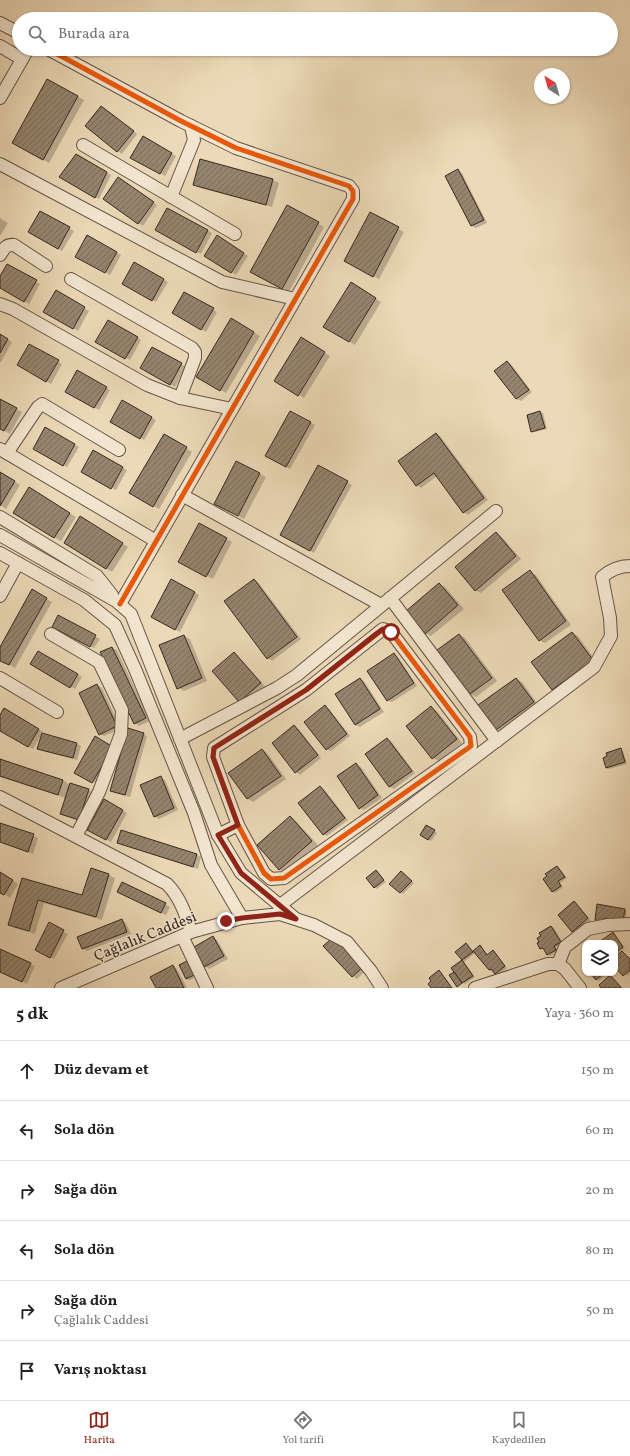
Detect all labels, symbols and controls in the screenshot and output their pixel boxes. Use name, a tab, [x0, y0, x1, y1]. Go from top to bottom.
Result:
search box	[12, 12, 618, 56]
icon: search	[26, 23, 48, 45]
text: Burada ara	[58, 24, 130, 45]
north arrow	[534, 68, 570, 104]
route start	[382, 623, 400, 641]
street label: Çağlalık Caddesi	[91, 907, 200, 968]
route end	[217, 912, 235, 930]
map controls	[582, 940, 618, 976]
button: layers	[582, 940, 618, 976]
text: 5 dk	[16, 1003, 48, 1026]
text: Yaya · 360 m	[544, 1005, 614, 1023]
icon: ahead	[16, 1060, 38, 1082]
text: Düz devam et	[54, 1060, 149, 1081]
text: 150 m	[581, 1062, 614, 1080]
icon: left	[16, 1120, 38, 1142]
text: Sola dön	[54, 1120, 115, 1141]
text: 60 m	[586, 1122, 614, 1140]
icon: right	[16, 1180, 38, 1202]
text: Sağa dön	[54, 1180, 118, 1201]
text: 20 m	[585, 1182, 614, 1200]
icon: left	[16, 1240, 38, 1262]
text: Sola dön	[54, 1240, 115, 1261]
text: 80 m	[585, 1242, 614, 1260]
text: Sağa dön	[54, 1291, 118, 1312]
icon: right	[16, 1300, 38, 1322]
text: 50 m	[586, 1302, 614, 1320]
text: Çağlalık Caddesi	[54, 1312, 149, 1330]
icon: arrive	[16, 1360, 38, 1382]
text: Varış noktası	[54, 1360, 147, 1381]
tab: Harita	[84, 1409, 115, 1448]
tab: Yol tarifi	[282, 1409, 324, 1448]
tab: Kaydedilen	[492, 1409, 546, 1448]

